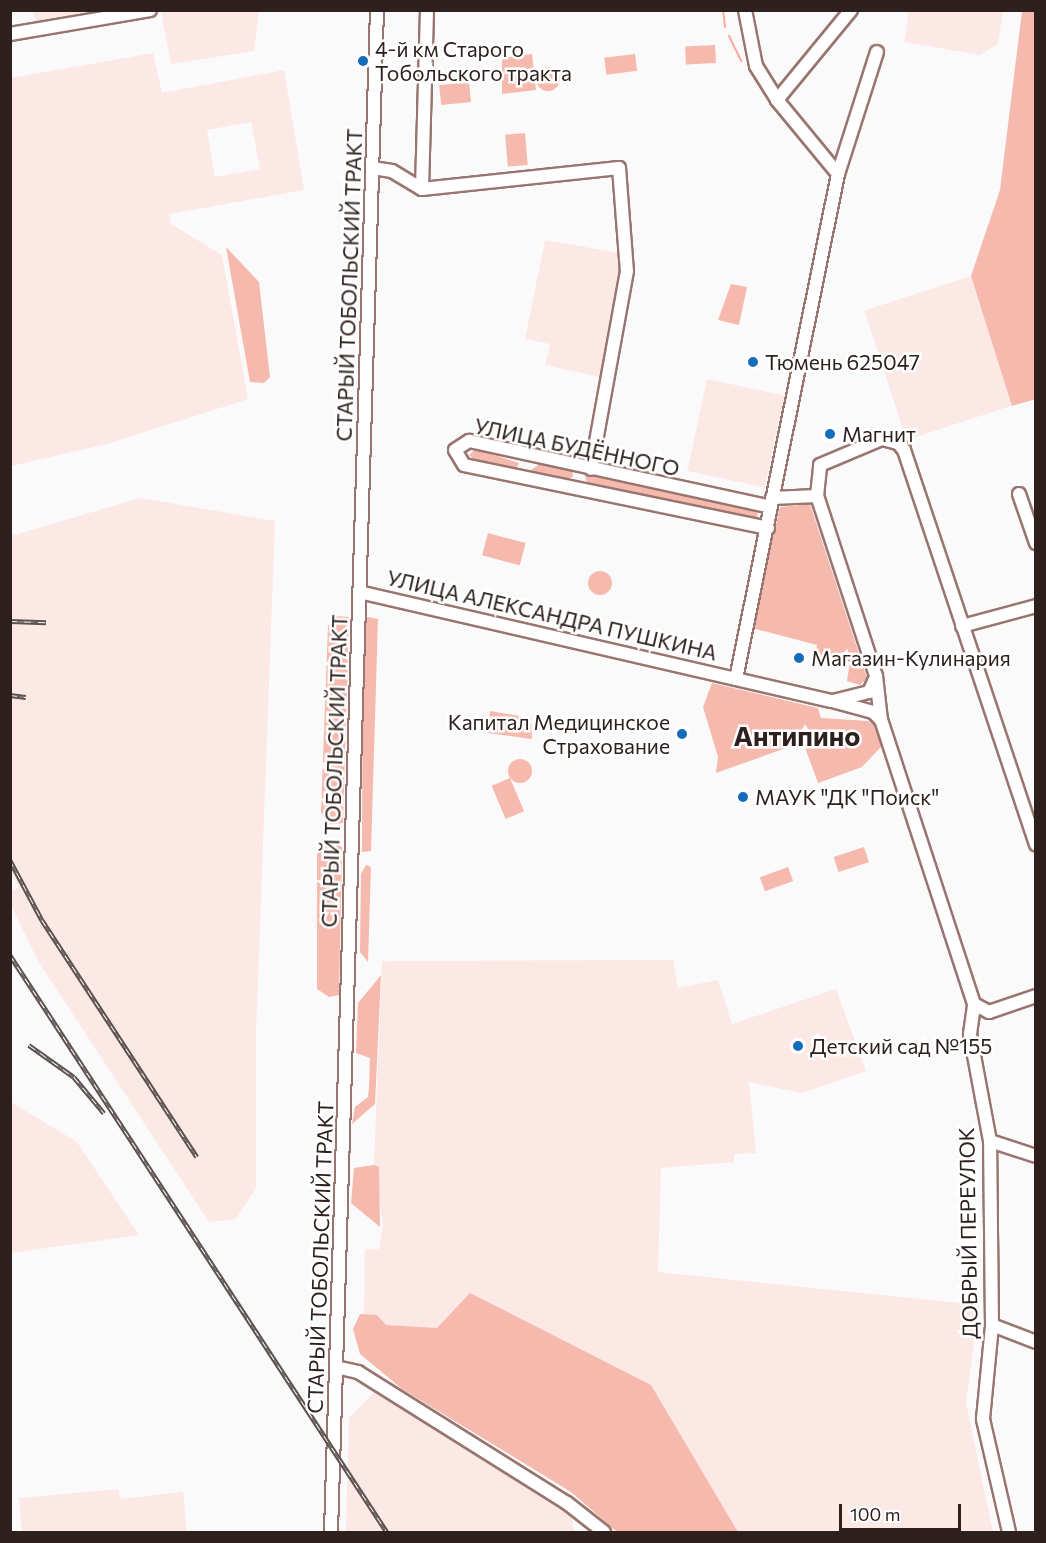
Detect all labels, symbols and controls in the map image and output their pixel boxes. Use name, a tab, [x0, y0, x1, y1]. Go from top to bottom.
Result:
place label: 4-й км Старого Тобольского тракта	[375, 36, 572, 86]
marker: 4-й км Старого Тобольского тракта	[356, 54, 370, 68]
street label: СТАРЫЙ ТОБОЛЬСКИЙ ТРАКТ	[331, 128, 367, 442]
place label: Тюмень 625047	[765, 349, 920, 375]
marker: Тюмень 625047	[746, 355, 760, 369]
street label: УЛИЦА БУДЁННОГО	[472, 413, 682, 481]
place label: Магнит	[842, 421, 916, 447]
marker: Магнит	[823, 427, 837, 441]
street label: УЛИЦА АЛЕКСАНДРА ПУШКИНА	[384, 565, 720, 665]
street label: СТАРЫЙ ТОБОЛЬСКИЙ ТРАКТ	[316, 614, 352, 928]
place label: Магазин-Кулинария	[811, 645, 1011, 671]
marker: Магазин-Кулинария	[792, 651, 806, 665]
place label: Капитал Медицинское Страхование	[448, 709, 670, 759]
district label: Антипино	[734, 720, 860, 752]
marker: Капитал Медицинское Страхование	[675, 727, 689, 741]
place label: МАУК "ДК "Поиск"	[755, 784, 939, 810]
marker: МАУК "ДК "Поиск"	[736, 790, 750, 804]
place label: Детский сад №155	[810, 1033, 992, 1059]
marker: Детский сад №155	[791, 1039, 805, 1053]
street label: СТАРЫЙ ТОБОЛЬСКИЙ ТРАКТ	[302, 1100, 338, 1414]
street label: ДОБРЫЙ ПЕРЕУЛОК	[954, 1127, 982, 1339]
scale bar	[842, 1492, 964, 1530]
text: 100 m	[850, 1503, 900, 1525]

